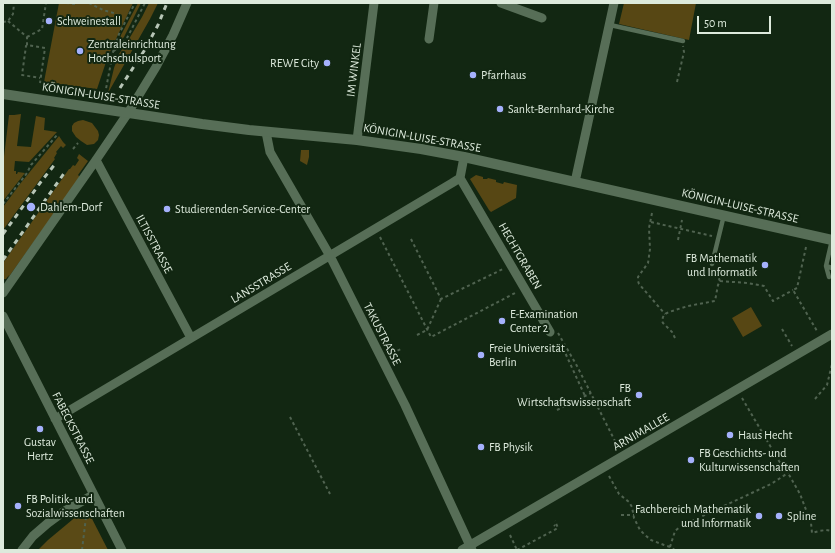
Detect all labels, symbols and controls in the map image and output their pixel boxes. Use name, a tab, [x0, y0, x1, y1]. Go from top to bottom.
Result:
scale bar	[699, 8, 773, 34]
place label: Schweinestall	[57, 14, 121, 28]
marker: Schweinestall	[44, 16, 54, 26]
text: 50 m	[704, 17, 727, 29]
place label: Zentraleinrichtung Hochschulsport	[88, 37, 176, 65]
street label: IM WINKEL	[344, 42, 364, 98]
marker: Zentraleinrichtung Hochschulsport	[75, 46, 85, 56]
place label: REWE City	[270, 56, 319, 70]
marker: REWE City	[322, 58, 332, 68]
place label: Pfarrhaus	[481, 68, 526, 82]
marker: Pfarrhaus	[468, 70, 478, 80]
street label: KÖNIGIN-LUISE-STRASSE	[41, 80, 161, 112]
place label: Sankt-Bernhard-Kirche	[508, 102, 614, 116]
marker: Sankt-Bernhard-Kirche	[495, 104, 505, 114]
street label: KÖNIGIN-LUISE-STRASSE	[362, 121, 482, 155]
street label: KÖNIGIN-LUISE-STRASSE	[680, 186, 800, 226]
place label: Dahlem-Dorf	[40, 200, 102, 214]
marker: Dahlem-Dorf	[25, 201, 37, 213]
place label: Studierenden-Service-Center	[175, 202, 310, 216]
marker: Studierenden-Service-Center	[162, 204, 172, 214]
street label: ILTISSTRASSE	[133, 212, 175, 276]
street label: HECHTGRABEN	[495, 220, 545, 292]
place label: FB Mathematik und Informatik	[686, 251, 757, 279]
street label: LANSSTRASSE	[228, 259, 294, 307]
marker: FB Mathematik und Informatik	[760, 260, 770, 270]
street label: TAKUSTRASSE	[360, 300, 404, 368]
place label: E-Examination Center 2	[510, 307, 578, 335]
marker: E-Examination Center 2	[497, 316, 507, 326]
place label: Freie Universität Berlin	[489, 341, 565, 369]
marker: Freie Universität Berlin	[476, 350, 486, 360]
place label: FB Wirtschaftswissenschaft	[517, 381, 631, 409]
street label: FABECKSTRASSE	[49, 390, 97, 466]
marker: FB Wirtschaftswissenschaft	[634, 390, 644, 400]
street label: ARNIMALLEE	[610, 410, 672, 454]
marker: Gustav Hertz	[35, 424, 45, 434]
place label: Haus Hecht	[738, 428, 792, 442]
marker: Haus Hecht	[725, 430, 735, 440]
place label: Gustav Hertz	[24, 435, 56, 463]
place label: FB Physik	[489, 440, 533, 454]
marker: FB Physik	[476, 442, 486, 452]
place label: FB Geschichts- und Kulturwissenschaften	[699, 446, 800, 474]
marker: FB Geschichts- und Kulturwissenschaften	[686, 455, 696, 465]
place label: FB Politik- und Sozialwissenschaften	[26, 492, 125, 520]
marker: FB Politik- und Sozialwissenschaften	[13, 501, 23, 511]
place label: Fachbereich Mathematik und Informatik	[635, 502, 751, 530]
place label: Spline	[787, 509, 816, 523]
marker: Fachbereich Mathematik und Informatik	[754, 511, 764, 521]
marker: Spline	[774, 511, 784, 521]

